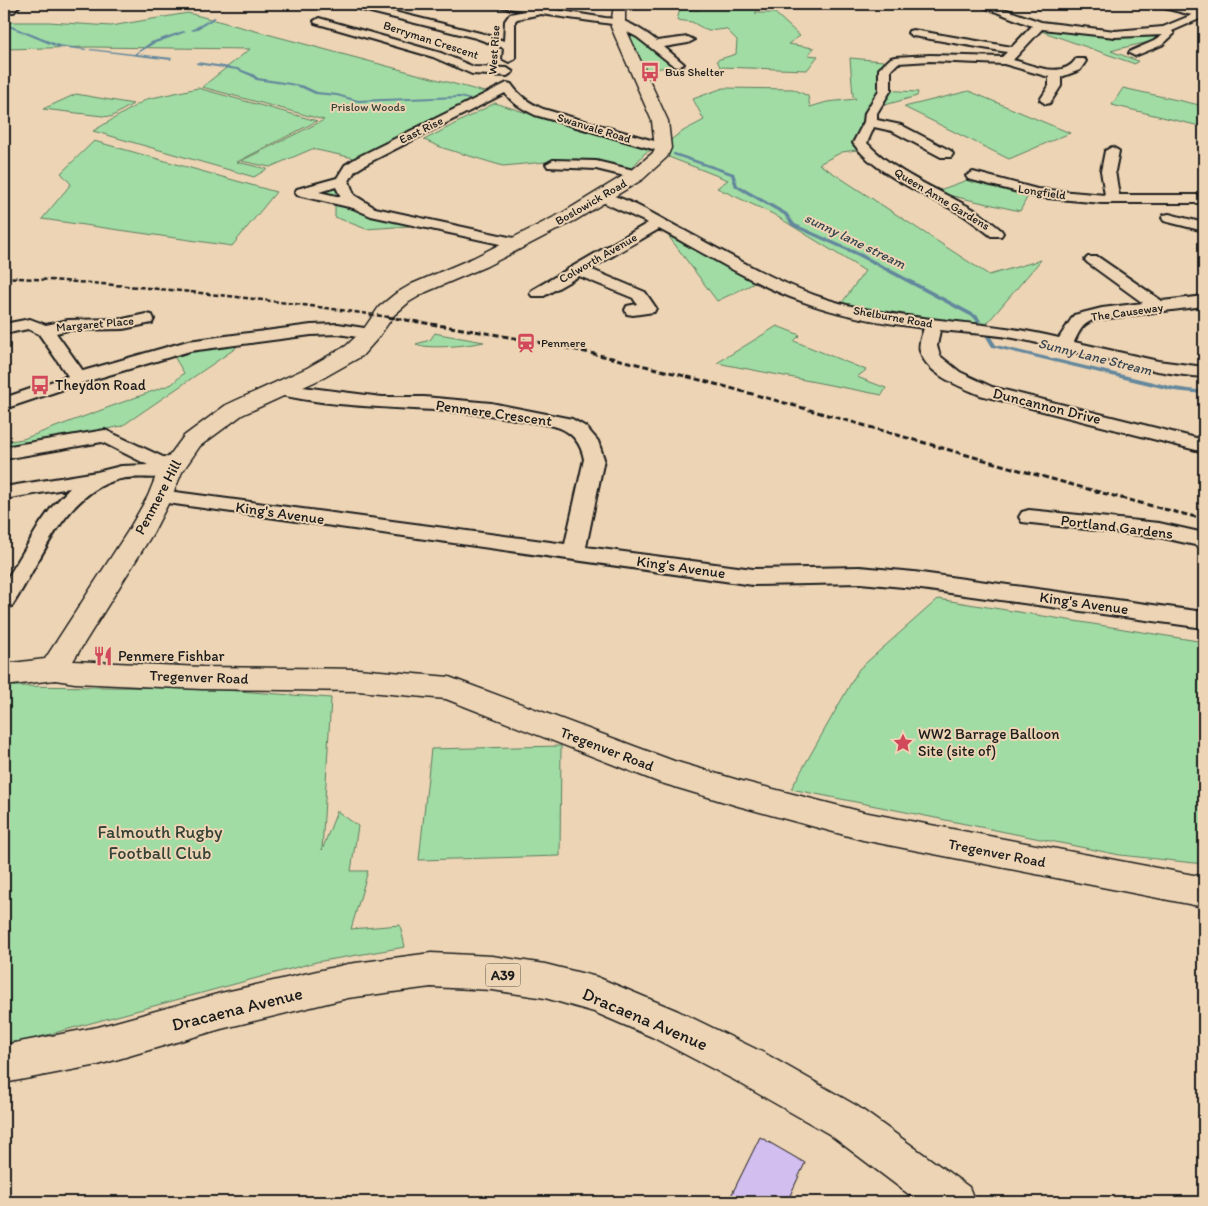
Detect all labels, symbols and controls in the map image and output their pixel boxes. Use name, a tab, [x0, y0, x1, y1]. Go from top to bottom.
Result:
street label: Berryman Crescent	[381, 18, 481, 62]
street label: West Rise	[485, 24, 503, 75]
bus stop icon: Bus Shelter	[639, 61, 661, 83]
place label: Bus Shelter	[665, 65, 725, 79]
park label: Prislow Woods	[331, 100, 405, 114]
street label: Swanvale Road	[555, 110, 633, 146]
street label: East Rise	[397, 113, 445, 147]
street label: Queen Anne Gardens	[892, 165, 992, 233]
street label: Boslowick Road	[553, 176, 630, 228]
street label: Longfield	[1017, 182, 1067, 202]
water label: sunny lane stream	[802, 209, 908, 273]
street label: Colworth Avenue	[557, 230, 640, 286]
street label: The Causeway	[1090, 300, 1164, 324]
street label: Shelburne Road	[852, 303, 934, 331]
street label: Margaret Place	[56, 314, 135, 334]
station icon: Penmere	[515, 332, 537, 354]
water label: Sunny Lane Stream	[1036, 335, 1154, 379]
place label: Penmere	[541, 336, 586, 350]
bus stop icon: Theydon Road	[29, 374, 51, 396]
place label: Theydon Road	[55, 376, 146, 394]
street label: Duncannon Drive	[991, 384, 1103, 428]
street label: Penmere Crescent	[435, 396, 554, 430]
street label: Penmere Hill	[131, 456, 186, 538]
street label: King's Avenue	[235, 498, 325, 528]
street label: Portland Gardens	[1060, 511, 1174, 543]
street label: King's Avenue	[636, 552, 726, 582]
street label: King's Avenue	[1039, 588, 1129, 618]
restaurant icon: Penmere Fishbar	[92, 645, 114, 667]
place label: Penmere Fishbar	[118, 647, 225, 665]
street label: Tregenver Road	[149, 666, 249, 688]
street label: Tregenver Road	[558, 723, 656, 775]
place label: WW2 Barrage Balloon Site (site of)	[918, 725, 1060, 760]
place icon: WW2 Barrage Balloon Site (site of)	[892, 732, 914, 754]
park label: Falmouth Rugby Football Club	[97, 821, 223, 864]
street label: Tregenver Road	[947, 835, 1047, 871]
road number: A39	[486, 964, 520, 986]
street label: Dracaena Avenue	[169, 982, 305, 1036]
street label: Dracaena Avenue	[579, 983, 711, 1055]

